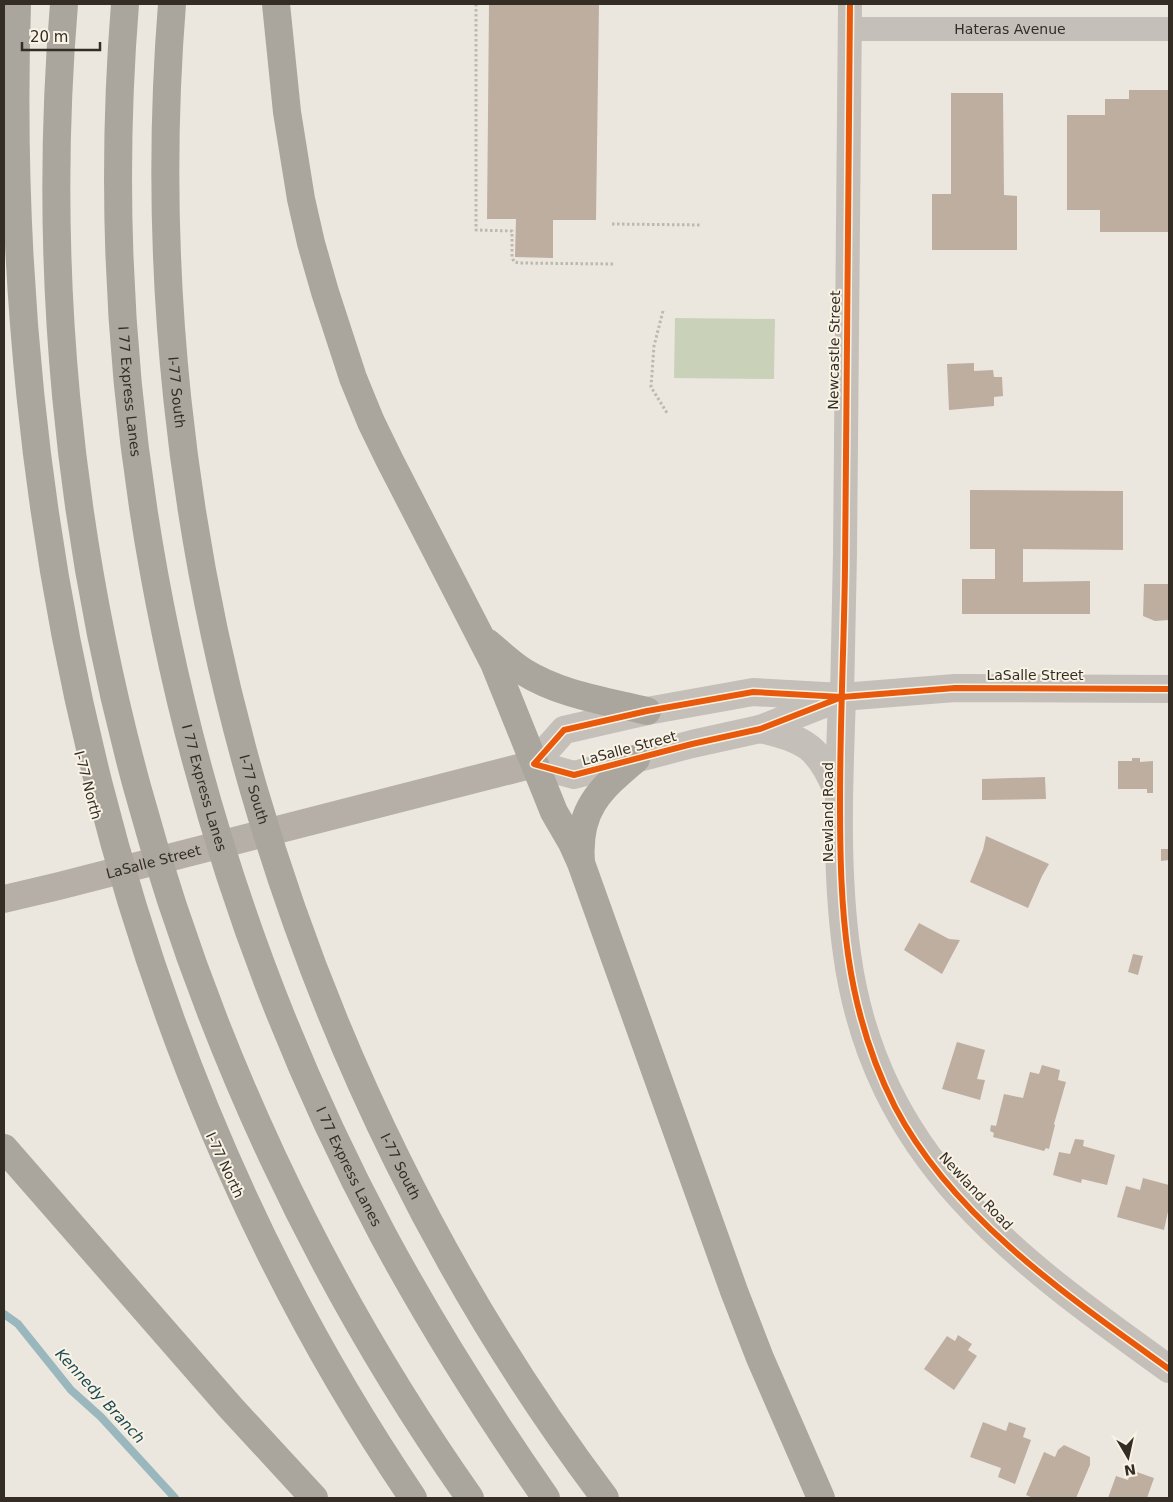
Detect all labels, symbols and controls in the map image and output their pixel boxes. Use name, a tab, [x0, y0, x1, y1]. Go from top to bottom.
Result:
scale bar	[22, 20, 100, 52]
street label: Hateras Avenue	[954, 21, 1066, 37]
text: 20 m	[30, 28, 68, 46]
street label: Newcastle Street	[825, 290, 843, 410]
street label: I 77 Express Lanes	[115, 326, 144, 458]
street label: I-77 South	[165, 356, 189, 429]
street label: LaSalle Street	[986, 667, 1084, 683]
street label: I 77 Express Lanes	[179, 723, 230, 853]
street label: LaSalle Street	[580, 728, 679, 768]
street label: I-77 North	[71, 749, 105, 821]
street label: I-77 South	[236, 753, 272, 826]
street label: Newland Road	[820, 762, 836, 862]
street label: LaSalle Street	[104, 842, 203, 882]
street label: I 77 Express Lanes	[313, 1104, 385, 1229]
street label: I-77 North	[203, 1130, 247, 1200]
street label: I-77 South	[377, 1131, 424, 1202]
street label: Newland Road	[936, 1149, 1016, 1233]
water label: Kennedy Branch	[52, 1345, 148, 1447]
north arrow	[1103, 1432, 1153, 1482]
text: N	[1123, 1461, 1137, 1479]

